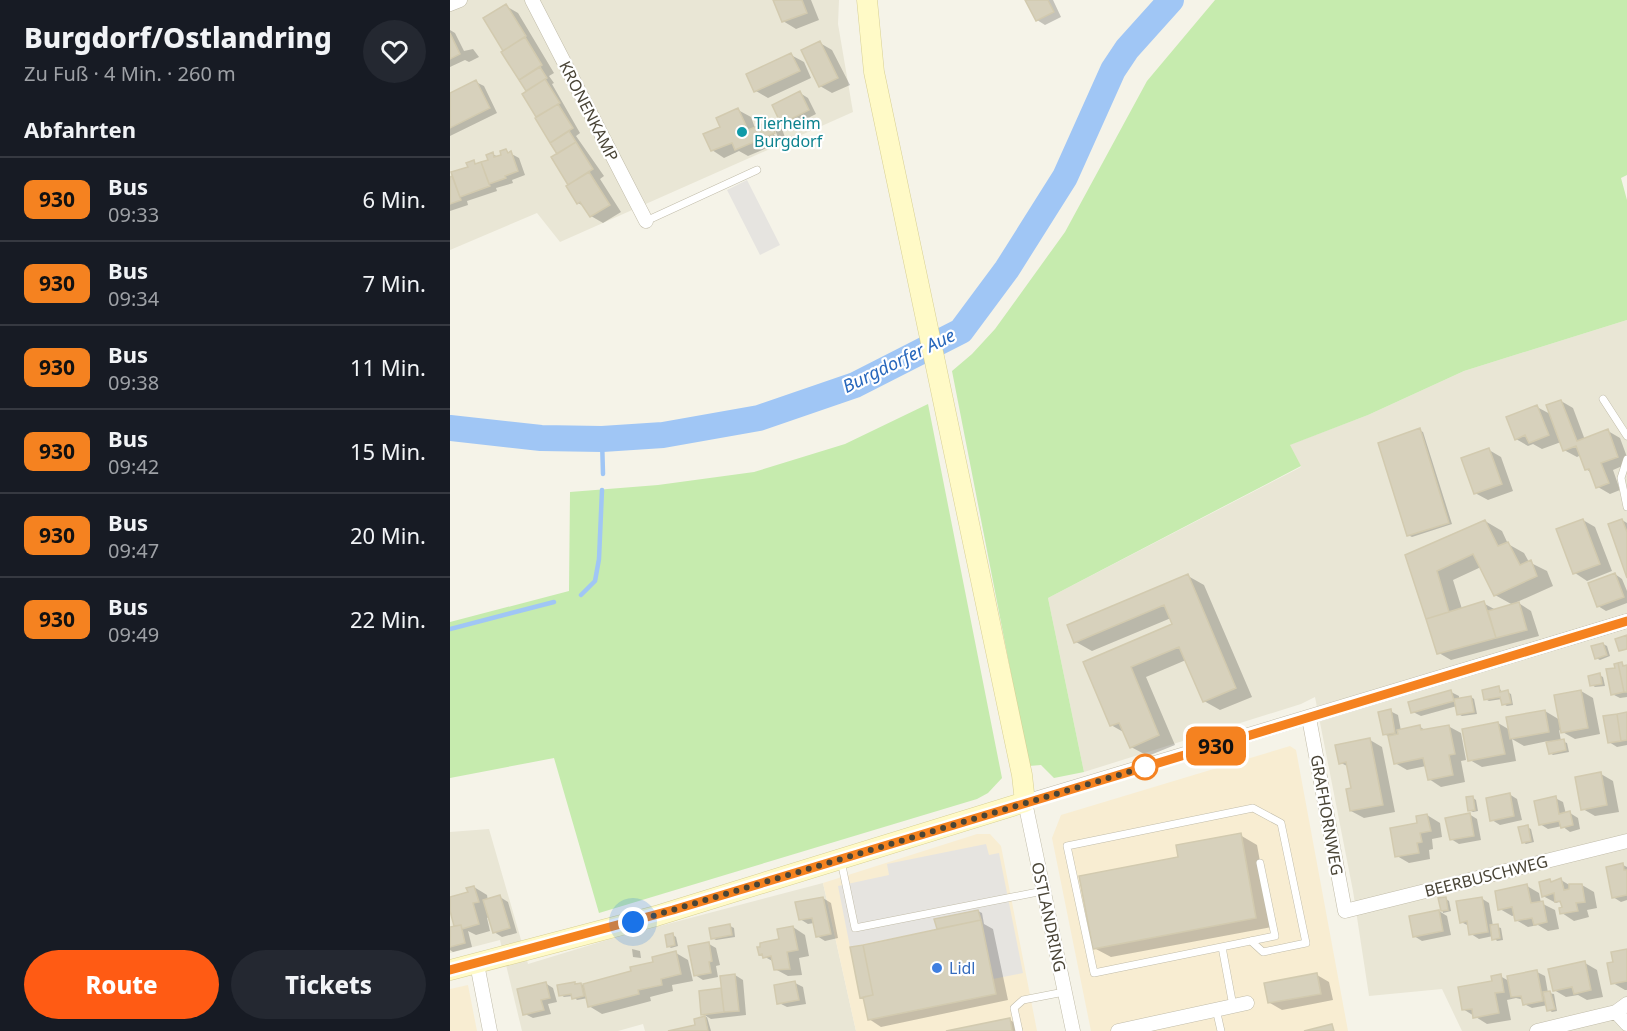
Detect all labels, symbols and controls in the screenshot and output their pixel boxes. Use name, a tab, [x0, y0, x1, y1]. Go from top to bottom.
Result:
text: Burgdorf/Ostlandring	[24, 18, 332, 56]
button: heart	[363, 20, 426, 83]
street label: KRONENKAMP	[554, 57, 624, 165]
text: Zu Fuß · 4 Min. · 260 m	[24, 60, 236, 87]
place label: Tierheim Burgdorf	[754, 112, 824, 152]
text: Abfahrten	[24, 114, 136, 144]
marker: Tierheim Burgdorf	[735, 125, 749, 139]
text: Bus	[108, 171, 148, 201]
text: 6 Min.	[363, 184, 426, 214]
text: 930	[39, 185, 75, 213]
text: 09:33	[108, 201, 159, 228]
text: Bus	[108, 255, 148, 285]
text: 7 Min.	[363, 268, 426, 298]
text: 930	[39, 269, 75, 297]
text: 09:34	[108, 285, 159, 312]
water label: Burgdorfer Aue	[838, 322, 959, 398]
text: Bus	[108, 339, 148, 369]
text: 11 Min.	[350, 352, 426, 382]
text: 930	[39, 353, 75, 381]
text: 09:38	[108, 369, 159, 396]
text: Bus	[108, 423, 148, 453]
text: 15 Min.	[350, 436, 426, 466]
text: 930	[39, 437, 75, 465]
text: 09:42	[108, 453, 159, 480]
text: Bus	[108, 507, 148, 537]
text: 20 Min.	[350, 520, 426, 550]
text: 930	[39, 521, 75, 549]
text: 09:47	[108, 537, 159, 564]
text: Bus	[108, 591, 148, 621]
text: 22 Min.	[350, 604, 426, 634]
text: 930	[39, 605, 75, 633]
text: 09:49	[108, 621, 159, 648]
line badge: 930	[1182, 726, 1251, 766]
text: 930	[1198, 732, 1234, 760]
street label: GRAFHORNWEG	[1306, 753, 1348, 877]
unlabelled marker	[1132, 754, 1158, 780]
street label: BEERBUSCHWEG	[1422, 850, 1550, 902]
street label: OSTLANDRING	[1027, 860, 1071, 974]
your location	[618, 907, 648, 937]
button: Route	[24, 950, 219, 1019]
button: Tickets	[231, 950, 426, 1019]
place label: Lidl	[949, 957, 975, 979]
marker: Lidl	[930, 961, 944, 975]

